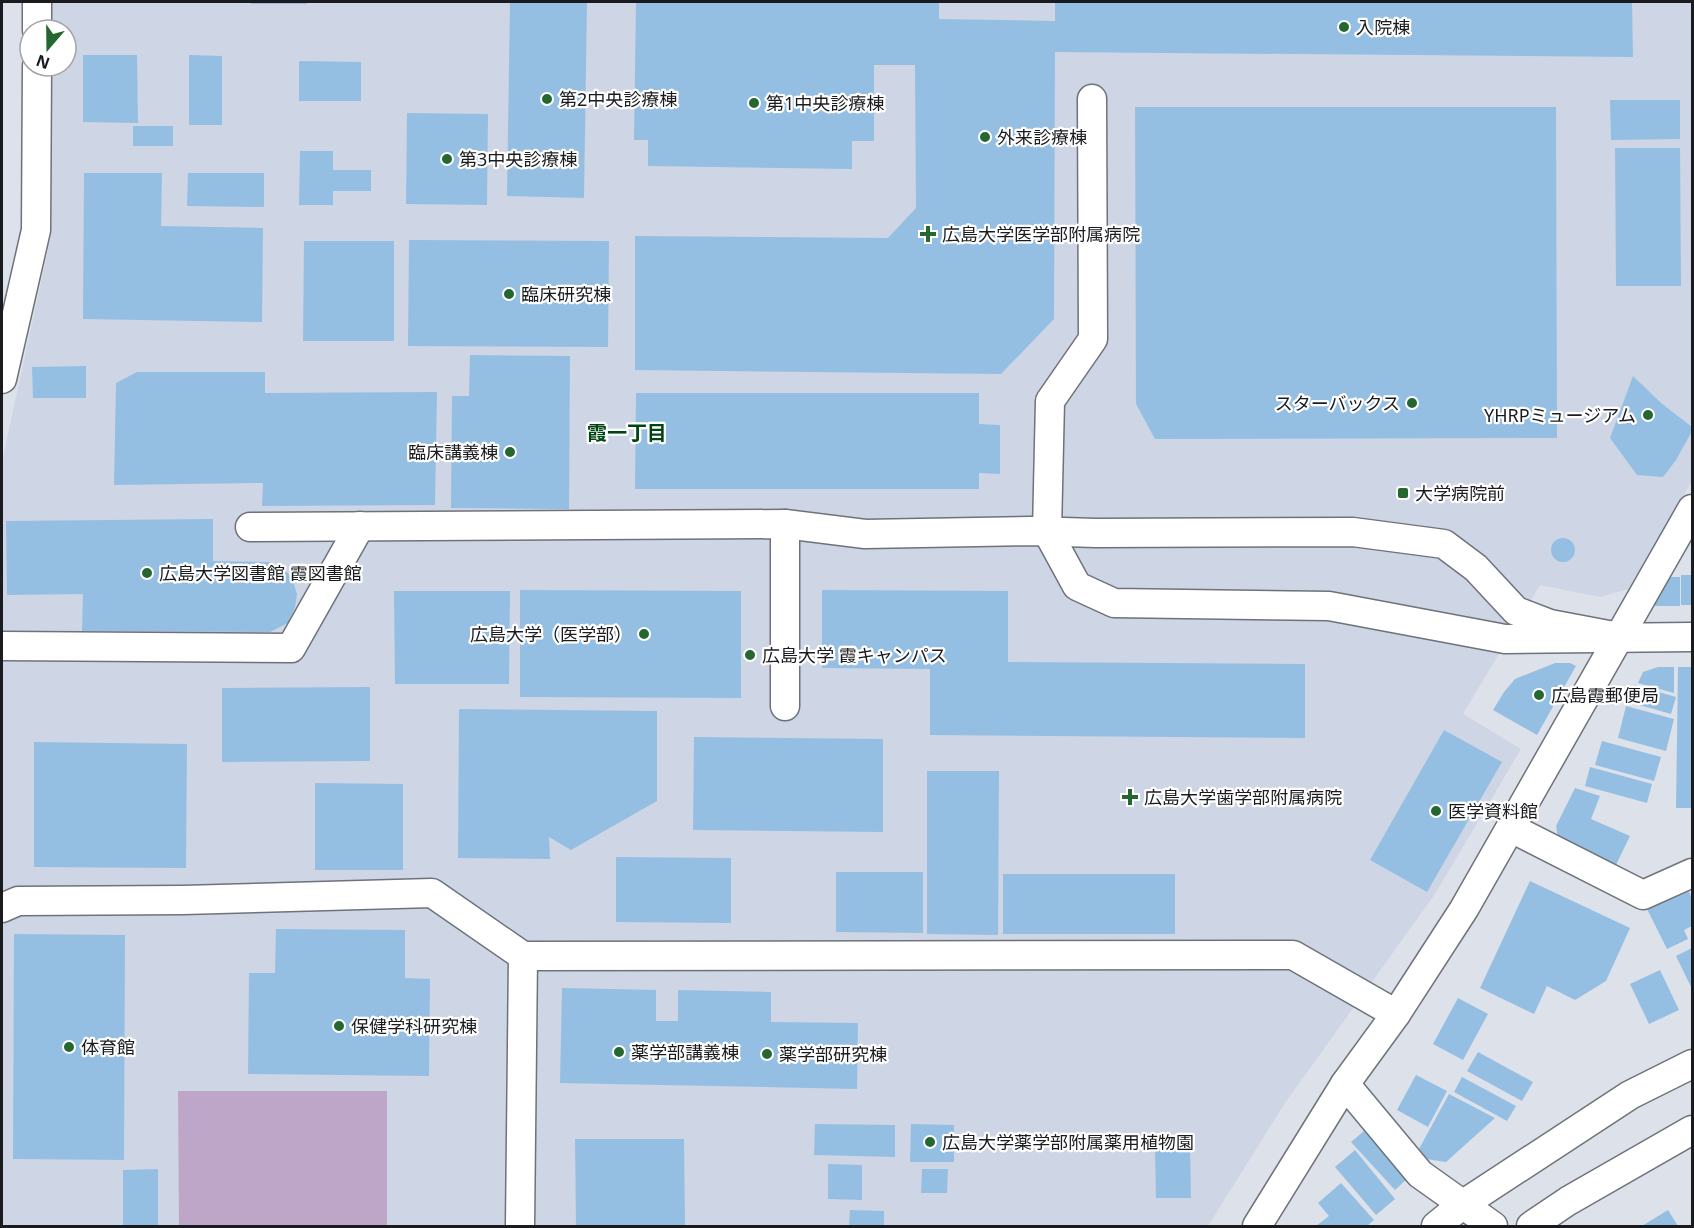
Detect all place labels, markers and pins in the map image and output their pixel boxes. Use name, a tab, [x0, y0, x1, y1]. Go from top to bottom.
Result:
place label: 入院棟	[1356, 15, 1410, 39]
marker: 入院棟	[1337, 20, 1351, 34]
place label: 第2中央診療棟	[559, 87, 677, 111]
place label: 第1中央診療棟	[766, 91, 884, 115]
marker: 第2中央診療棟	[540, 92, 554, 106]
marker: 第1中央診療棟	[747, 96, 761, 110]
place label: 外来診療棟	[997, 125, 1087, 149]
marker: 外来診療棟	[978, 130, 992, 144]
place label: 第3中央診療棟	[459, 147, 577, 171]
marker: 第3中央診療棟	[440, 152, 454, 166]
place label: 広島大学医学部附属病院	[942, 222, 1140, 246]
marker: 広島大学医学部附属病院	[919, 225, 937, 243]
place label: 臨床研究棟	[521, 282, 611, 306]
marker: 臨床研究棟	[502, 287, 516, 301]
place label: スターバックス	[1275, 391, 1400, 415]
marker: スターバックス	[1405, 396, 1419, 410]
place label: YHRPミュージアム	[1484, 403, 1636, 427]
marker: YHRPミュージアム	[1641, 408, 1655, 422]
place label: 臨床講義棟	[408, 440, 498, 464]
marker: 臨床講義棟	[503, 445, 517, 459]
place label: 大学病院前	[1415, 481, 1505, 505]
marker: 大学病院前	[1396, 486, 1410, 500]
place label: 広島大学図書館 霞図書館	[159, 561, 362, 585]
marker: 広島大学図書館 霞図書館	[140, 566, 154, 580]
place label: 広島大学（医学部）	[470, 622, 632, 646]
marker: 広島大学（医学部）	[637, 627, 651, 641]
place label: 広島大学 霞キャンパス	[762, 643, 947, 667]
marker: 広島大学 霞キャンパス	[743, 648, 757, 662]
place label: 広島霞郵便局	[1551, 683, 1659, 707]
marker: 広島霞郵便局	[1532, 688, 1546, 702]
place label: 広島大学歯学部附属病院	[1144, 785, 1342, 809]
marker: 広島大学歯学部附属病院	[1121, 788, 1139, 806]
place label: 医学資料館	[1448, 799, 1538, 823]
marker: 医学資料館	[1429, 804, 1443, 818]
place label: 保健学科研究棟	[351, 1014, 477, 1038]
marker: 保健学科研究棟	[332, 1019, 346, 1033]
place label: 体育館	[81, 1035, 135, 1059]
marker: 体育館	[62, 1040, 76, 1054]
place label: 薬学部講義棟	[631, 1040, 739, 1064]
place label: 薬学部研究棟	[779, 1042, 887, 1066]
marker: 薬学部講義棟	[612, 1045, 626, 1059]
marker: 薬学部研究棟	[760, 1047, 774, 1061]
place label: 広島大学薬学部附属薬用植物園	[942, 1130, 1194, 1154]
marker: 広島大学薬学部附属薬用植物園	[923, 1135, 937, 1149]

